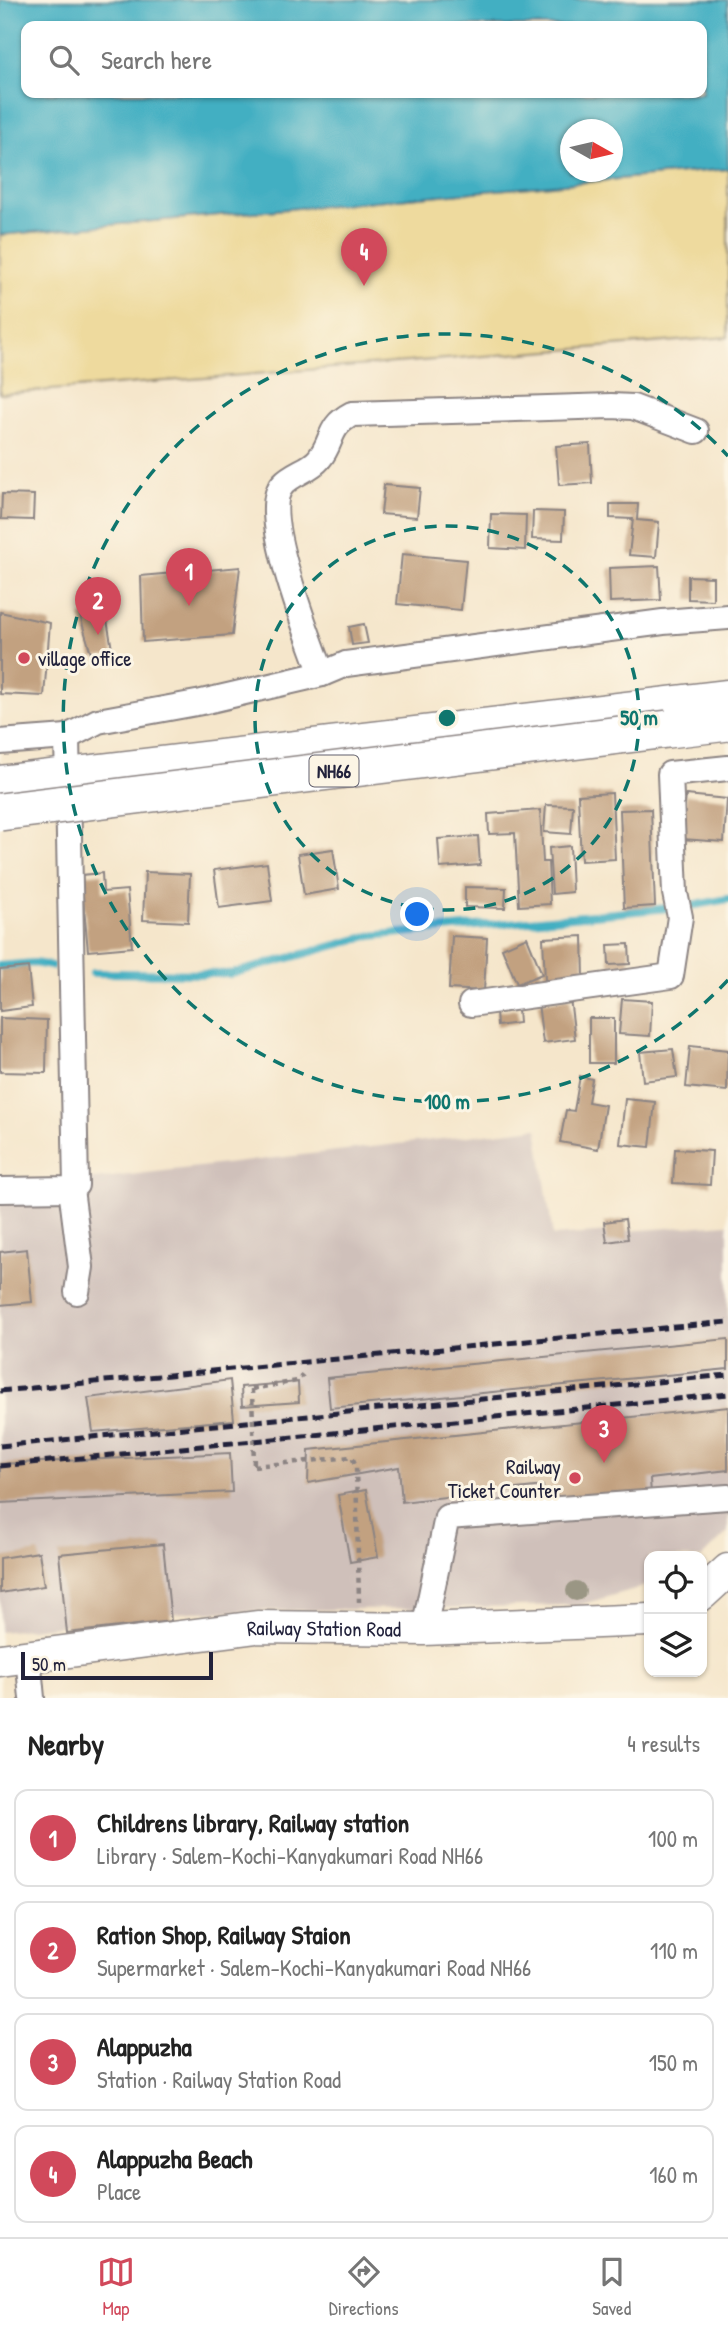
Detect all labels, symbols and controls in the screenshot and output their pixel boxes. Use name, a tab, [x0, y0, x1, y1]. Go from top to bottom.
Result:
search box	[21, 21, 707, 98]
icon: search	[45, 41, 83, 79]
text: Search here	[101, 42, 212, 77]
north arrow	[560, 119, 623, 182]
pin: 4	[341, 228, 387, 286]
pin: 1	[166, 548, 212, 606]
pin: 2	[75, 577, 121, 635]
place label: village office	[38, 644, 132, 673]
marker: village office	[16, 650, 32, 666]
text: 50 m	[620, 703, 658, 732]
centre of rings	[435, 706, 459, 730]
road number: NH66	[310, 756, 358, 786]
your location	[400, 897, 434, 931]
text: 100 m	[424, 1087, 470, 1116]
pin: 3	[581, 1405, 627, 1463]
place label: Railway Ticket Counter	[448, 1452, 561, 1505]
marker: Railway Ticket Counter	[567, 1470, 583, 1486]
map controls	[644, 1551, 707, 1677]
button: locate	[644, 1551, 707, 1614]
street label: Railway Station Road	[245, 1612, 401, 1643]
button: layers	[644, 1614, 707, 1677]
scale bar	[21, 1649, 214, 1681]
text: 50 m	[32, 1651, 66, 1677]
text: Nearby	[28, 1724, 104, 1764]
text: 4 results	[627, 1728, 700, 1759]
text: Childrens library, Railway station	[97, 1805, 409, 1840]
text: 1	[49, 1823, 57, 1854]
text: 100 m	[648, 1823, 698, 1854]
text: Library · Salem-Kochi-Kanyakumari Road NH66	[97, 1840, 483, 1871]
text: Ration Shop, Railway Staion	[97, 1917, 351, 1952]
text: 2	[48, 1935, 58, 1966]
text: 110 m	[650, 1935, 698, 1966]
text: Supermarket · Salem-Kochi-Kanyakumari Road NH66	[97, 1952, 531, 1983]
text: Alappuzha	[97, 2029, 192, 2064]
text: 3	[48, 2047, 58, 2078]
text: 150 m	[649, 2047, 698, 2078]
text: Station · Railway Station Road	[97, 2064, 341, 2095]
text: Alappuzha Beach	[97, 2141, 252, 2176]
text: 4	[49, 2159, 57, 2190]
text: 160 m	[649, 2159, 698, 2190]
text: Place	[97, 2176, 141, 2207]
tab: Map	[97, 2253, 135, 2321]
tab: Directions	[329, 2253, 399, 2321]
tab: Saved	[592, 2253, 631, 2321]

